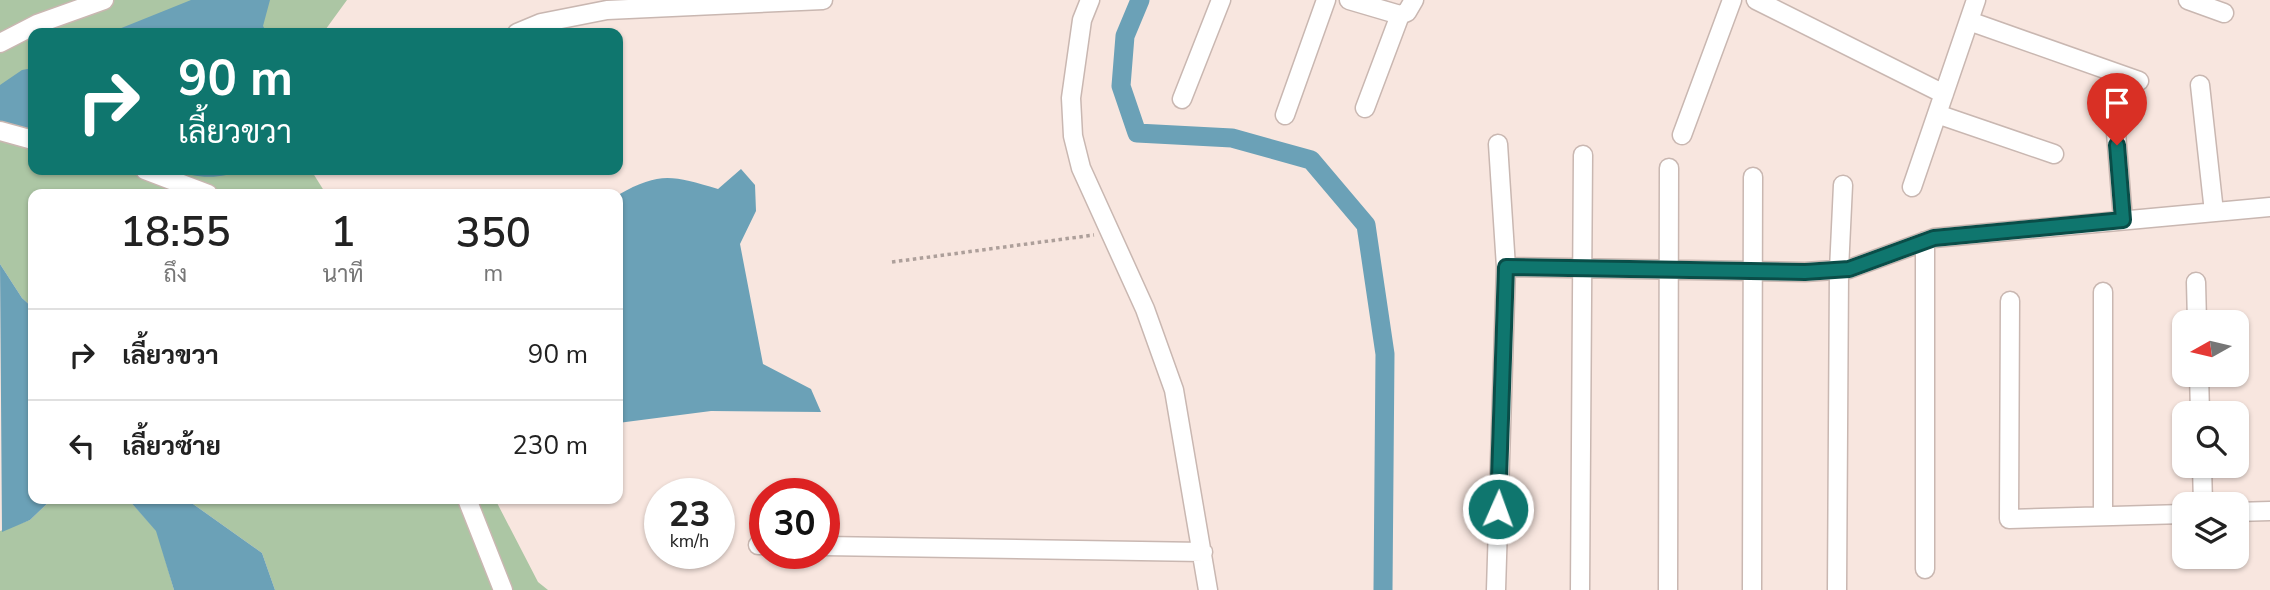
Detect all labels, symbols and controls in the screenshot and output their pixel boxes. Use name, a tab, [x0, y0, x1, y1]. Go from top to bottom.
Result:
text: 90 m	[178, 45, 293, 112]
icon: right	[63, 56, 154, 147]
pin	[2087, 73, 2147, 145]
icon: arrive	[2098, 84, 2136, 122]
text: เลี้ยวขวา	[178, 111, 292, 154]
text: 18:55	[120, 204, 231, 261]
text: 1	[330, 204, 356, 261]
text: 350	[455, 205, 531, 262]
text: m	[483, 258, 503, 289]
text: ถึง	[163, 259, 187, 290]
text: นาที	[323, 259, 364, 290]
north arrow	[2172, 310, 2249, 387]
map controls	[2172, 310, 2249, 569]
icon: right	[63, 336, 101, 374]
text: 90 m	[528, 337, 588, 372]
text: เลี้ยวขวา	[122, 338, 219, 373]
button: search	[2172, 401, 2249, 478]
icon: left	[63, 427, 101, 465]
text: 230 m	[512, 428, 588, 463]
text: เลี้ยวซ้าย	[122, 429, 221, 464]
position arrow	[1461, 472, 1535, 546]
speed limit sign: 30	[749, 478, 840, 569]
text: 23	[668, 491, 711, 538]
button: layers	[2172, 492, 2249, 569]
text: km/h	[670, 529, 709, 553]

